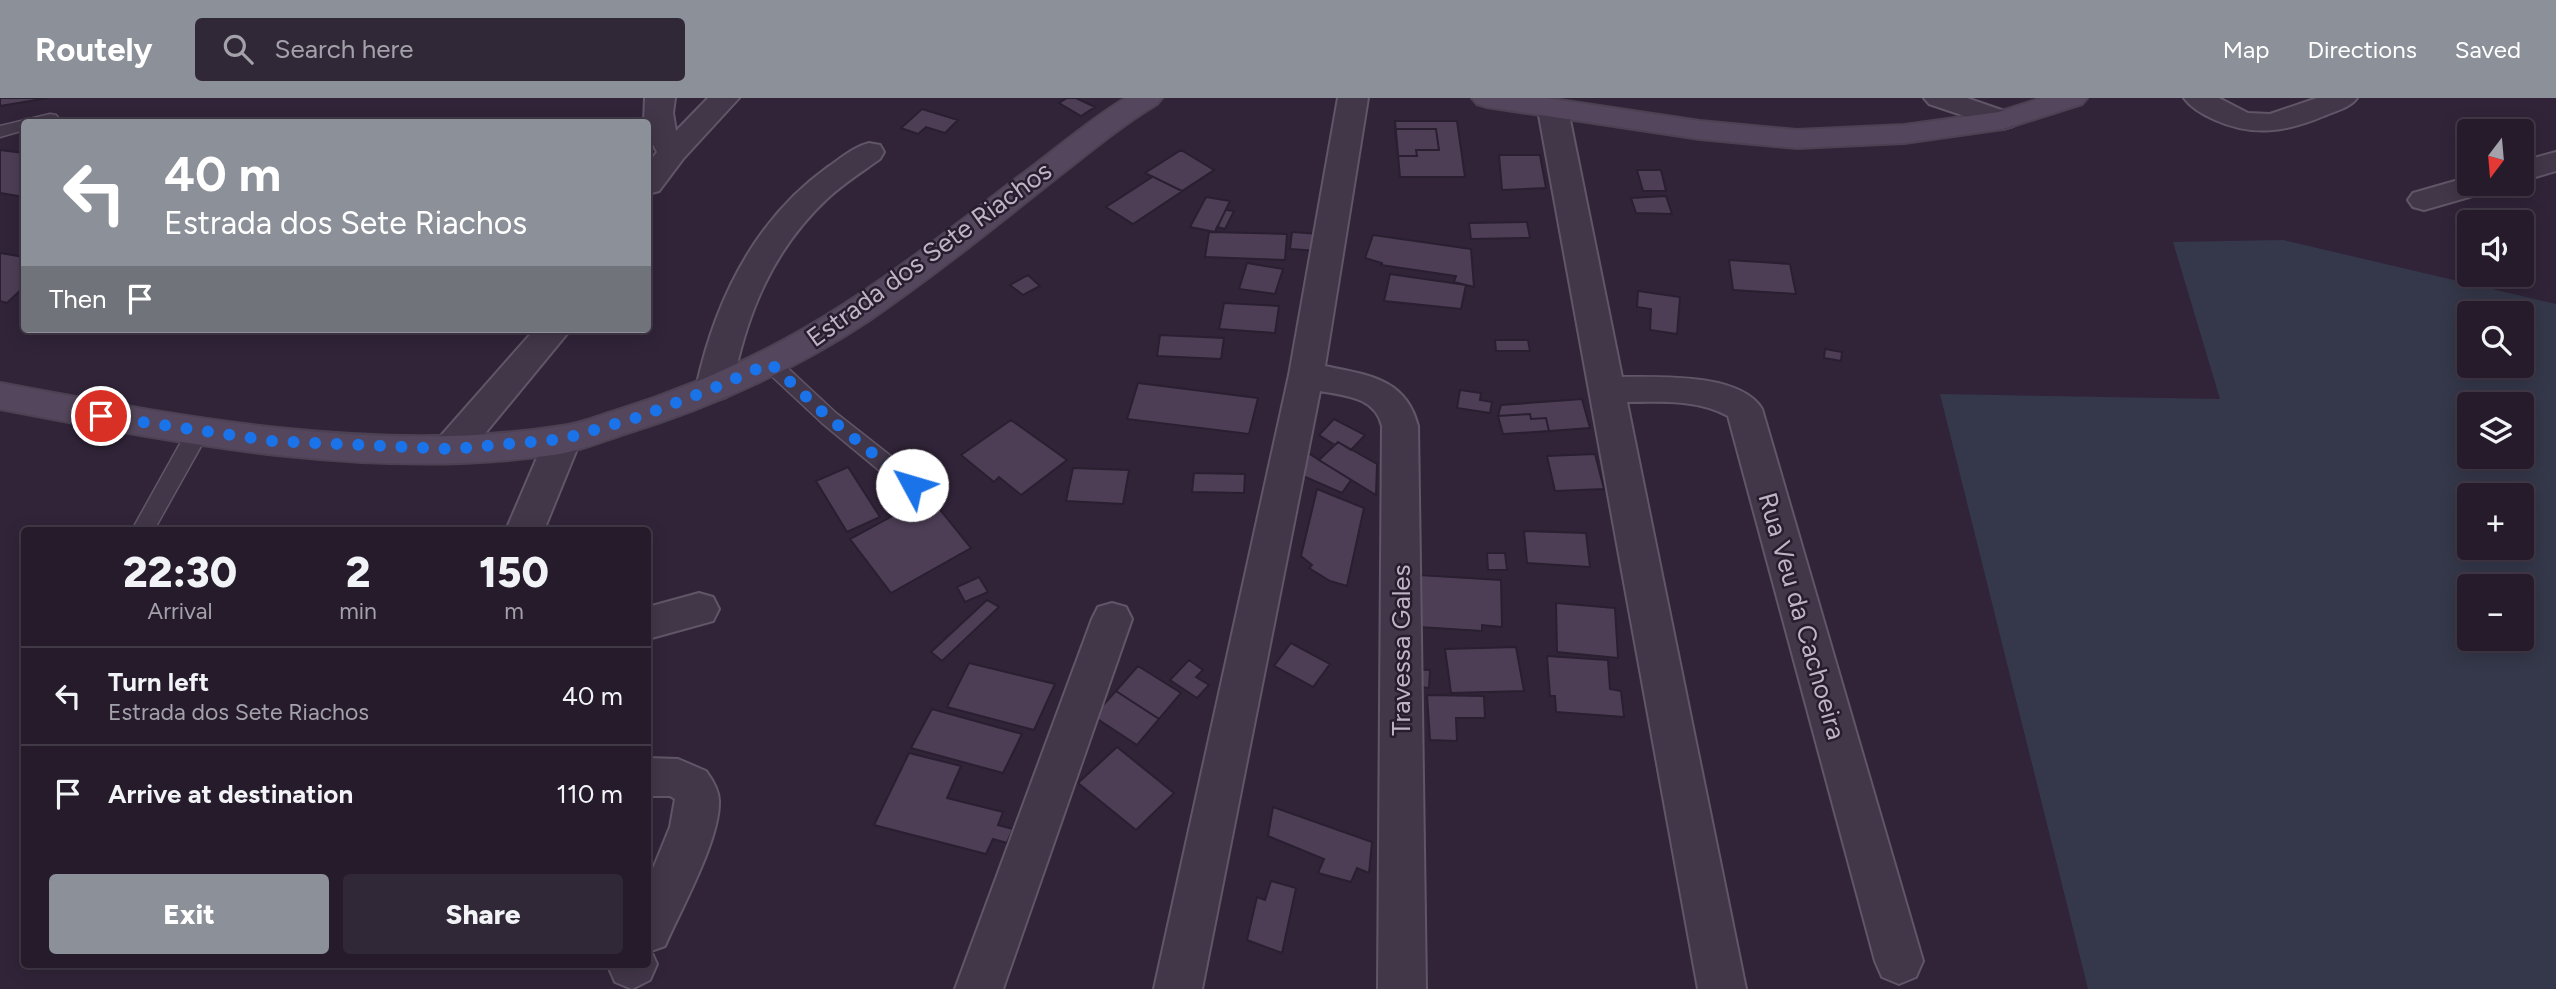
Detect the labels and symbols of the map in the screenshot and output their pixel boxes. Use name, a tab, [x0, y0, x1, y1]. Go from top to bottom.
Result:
north arrow	[2457, 119, 2534, 196]
street label: Estrada dos Sete Riachos	[800, 154, 1058, 354]
pin	[71, 386, 131, 446]
position arrow	[875, 448, 949, 522]
street label: Rua Veu da Cachoeira	[1751, 489, 1853, 743]
street label: Travessa Gales	[1385, 564, 1417, 736]

